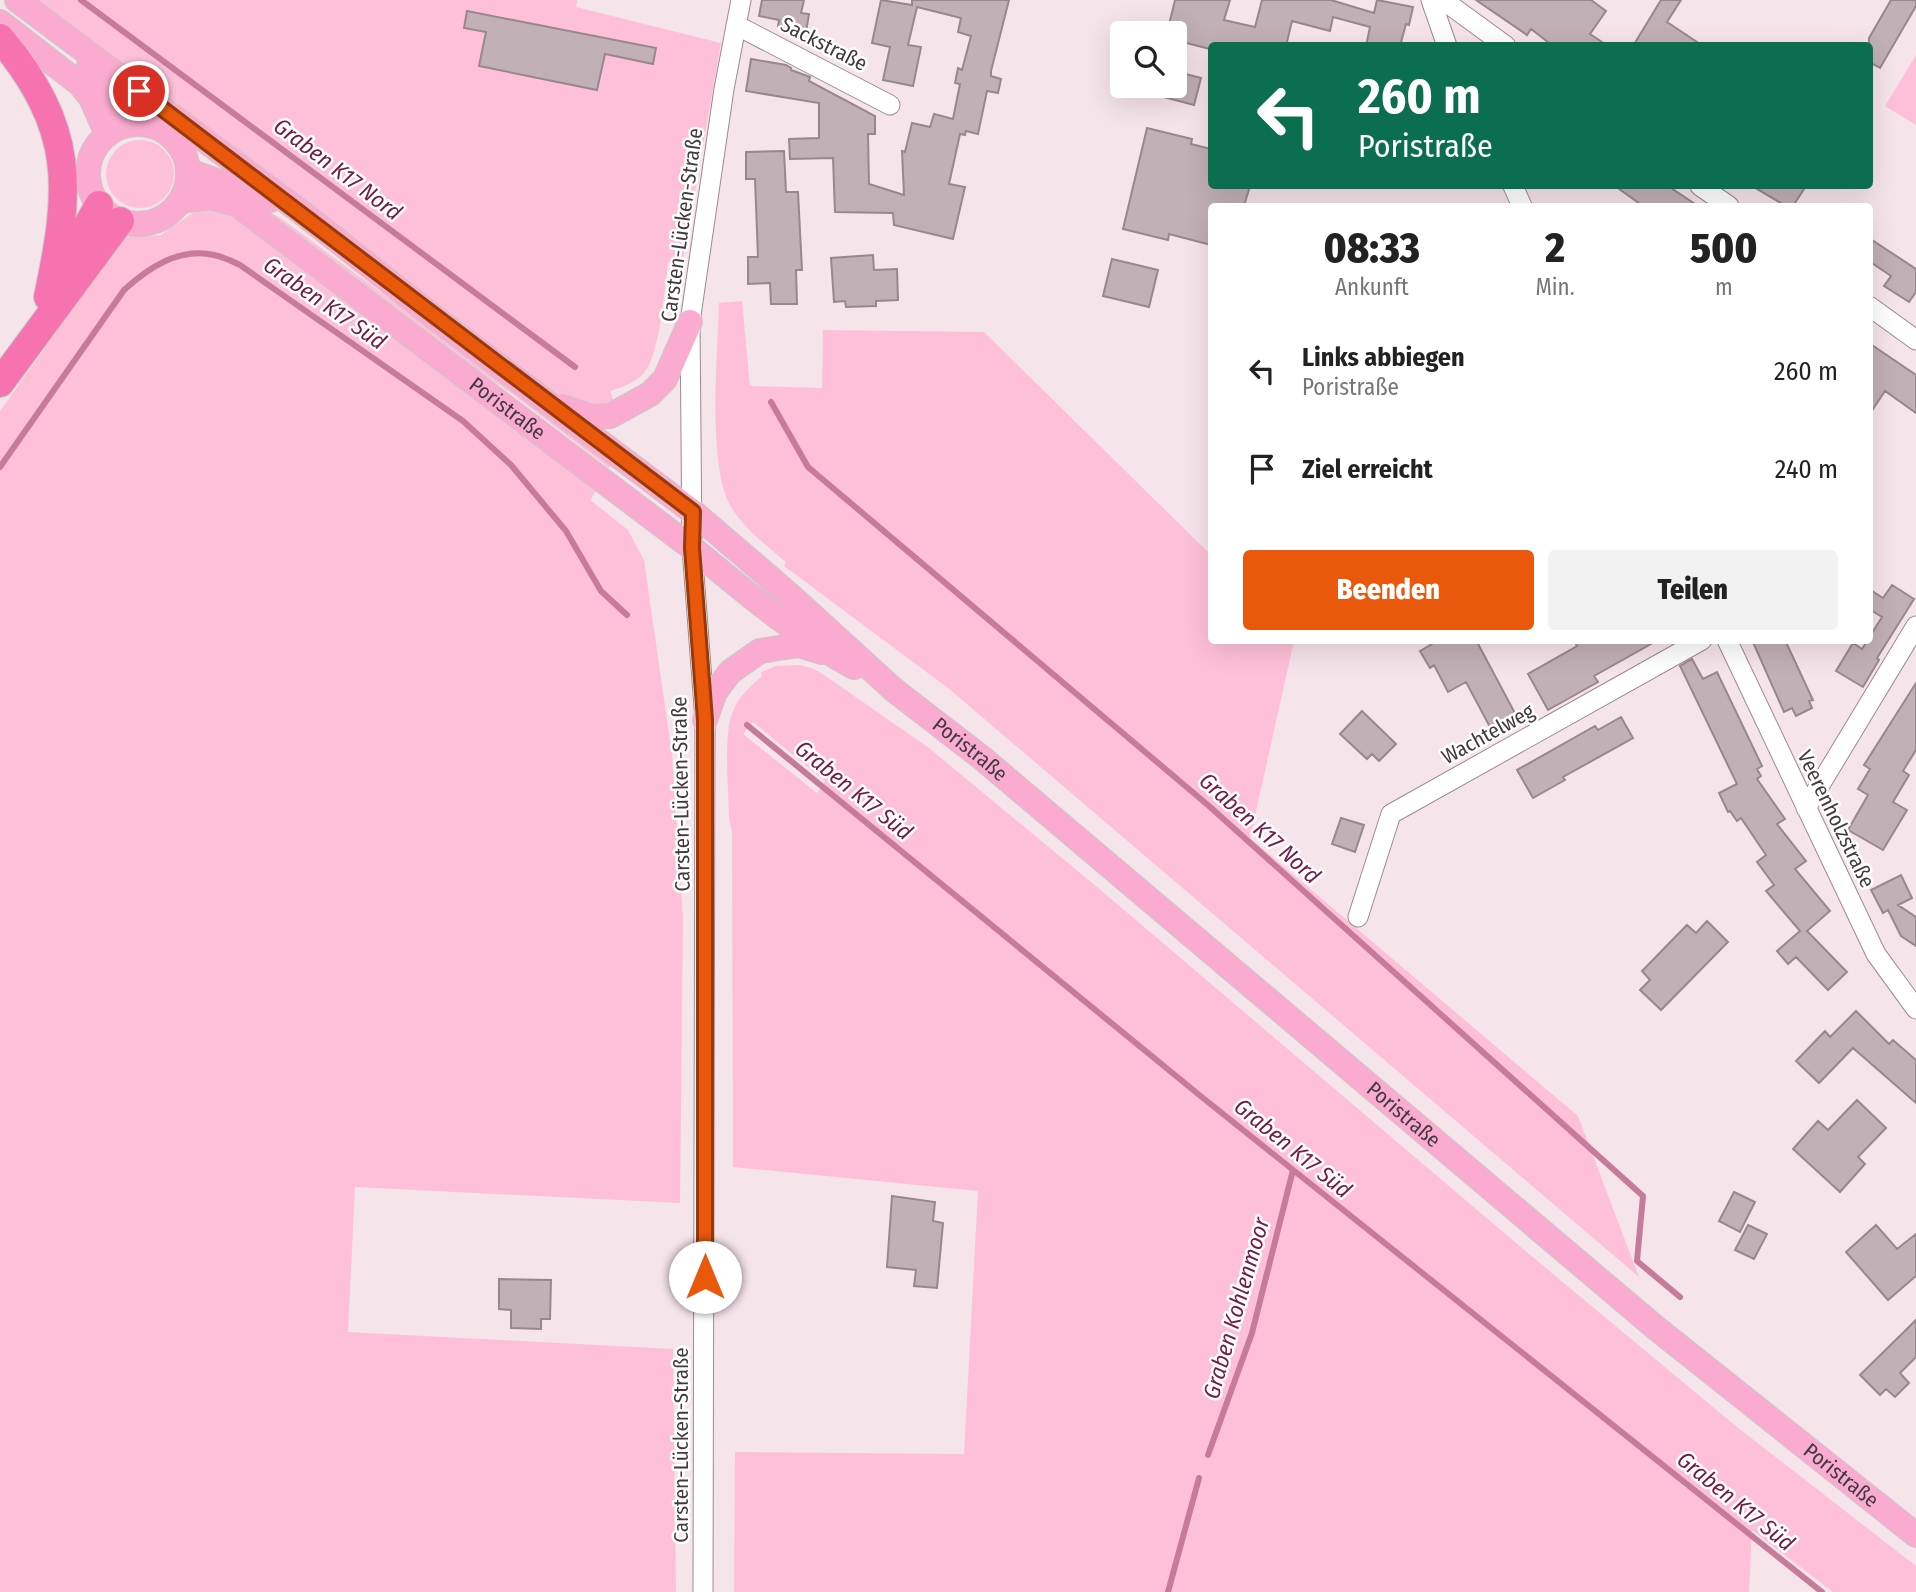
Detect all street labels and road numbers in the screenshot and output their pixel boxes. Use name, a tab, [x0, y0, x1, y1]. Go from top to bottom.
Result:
street label: Sackstraße	[776, 11, 872, 77]
street label: Carsten-Lücken-Straße	[656, 127, 708, 323]
street label: Poristraße	[464, 371, 551, 446]
street label: Carsten-Lücken-Straße	[666, 696, 696, 892]
street label: Wachtelweg	[1437, 698, 1539, 770]
street label: Poristraße	[927, 712, 1013, 787]
street label: Veerenholzstraße	[1792, 746, 1880, 892]
street label: Poristraße	[1361, 1076, 1446, 1153]
street label: Carsten-Lücken-Straße	[668, 1347, 694, 1543]
street label: Poristraße	[1798, 1438, 1884, 1513]

